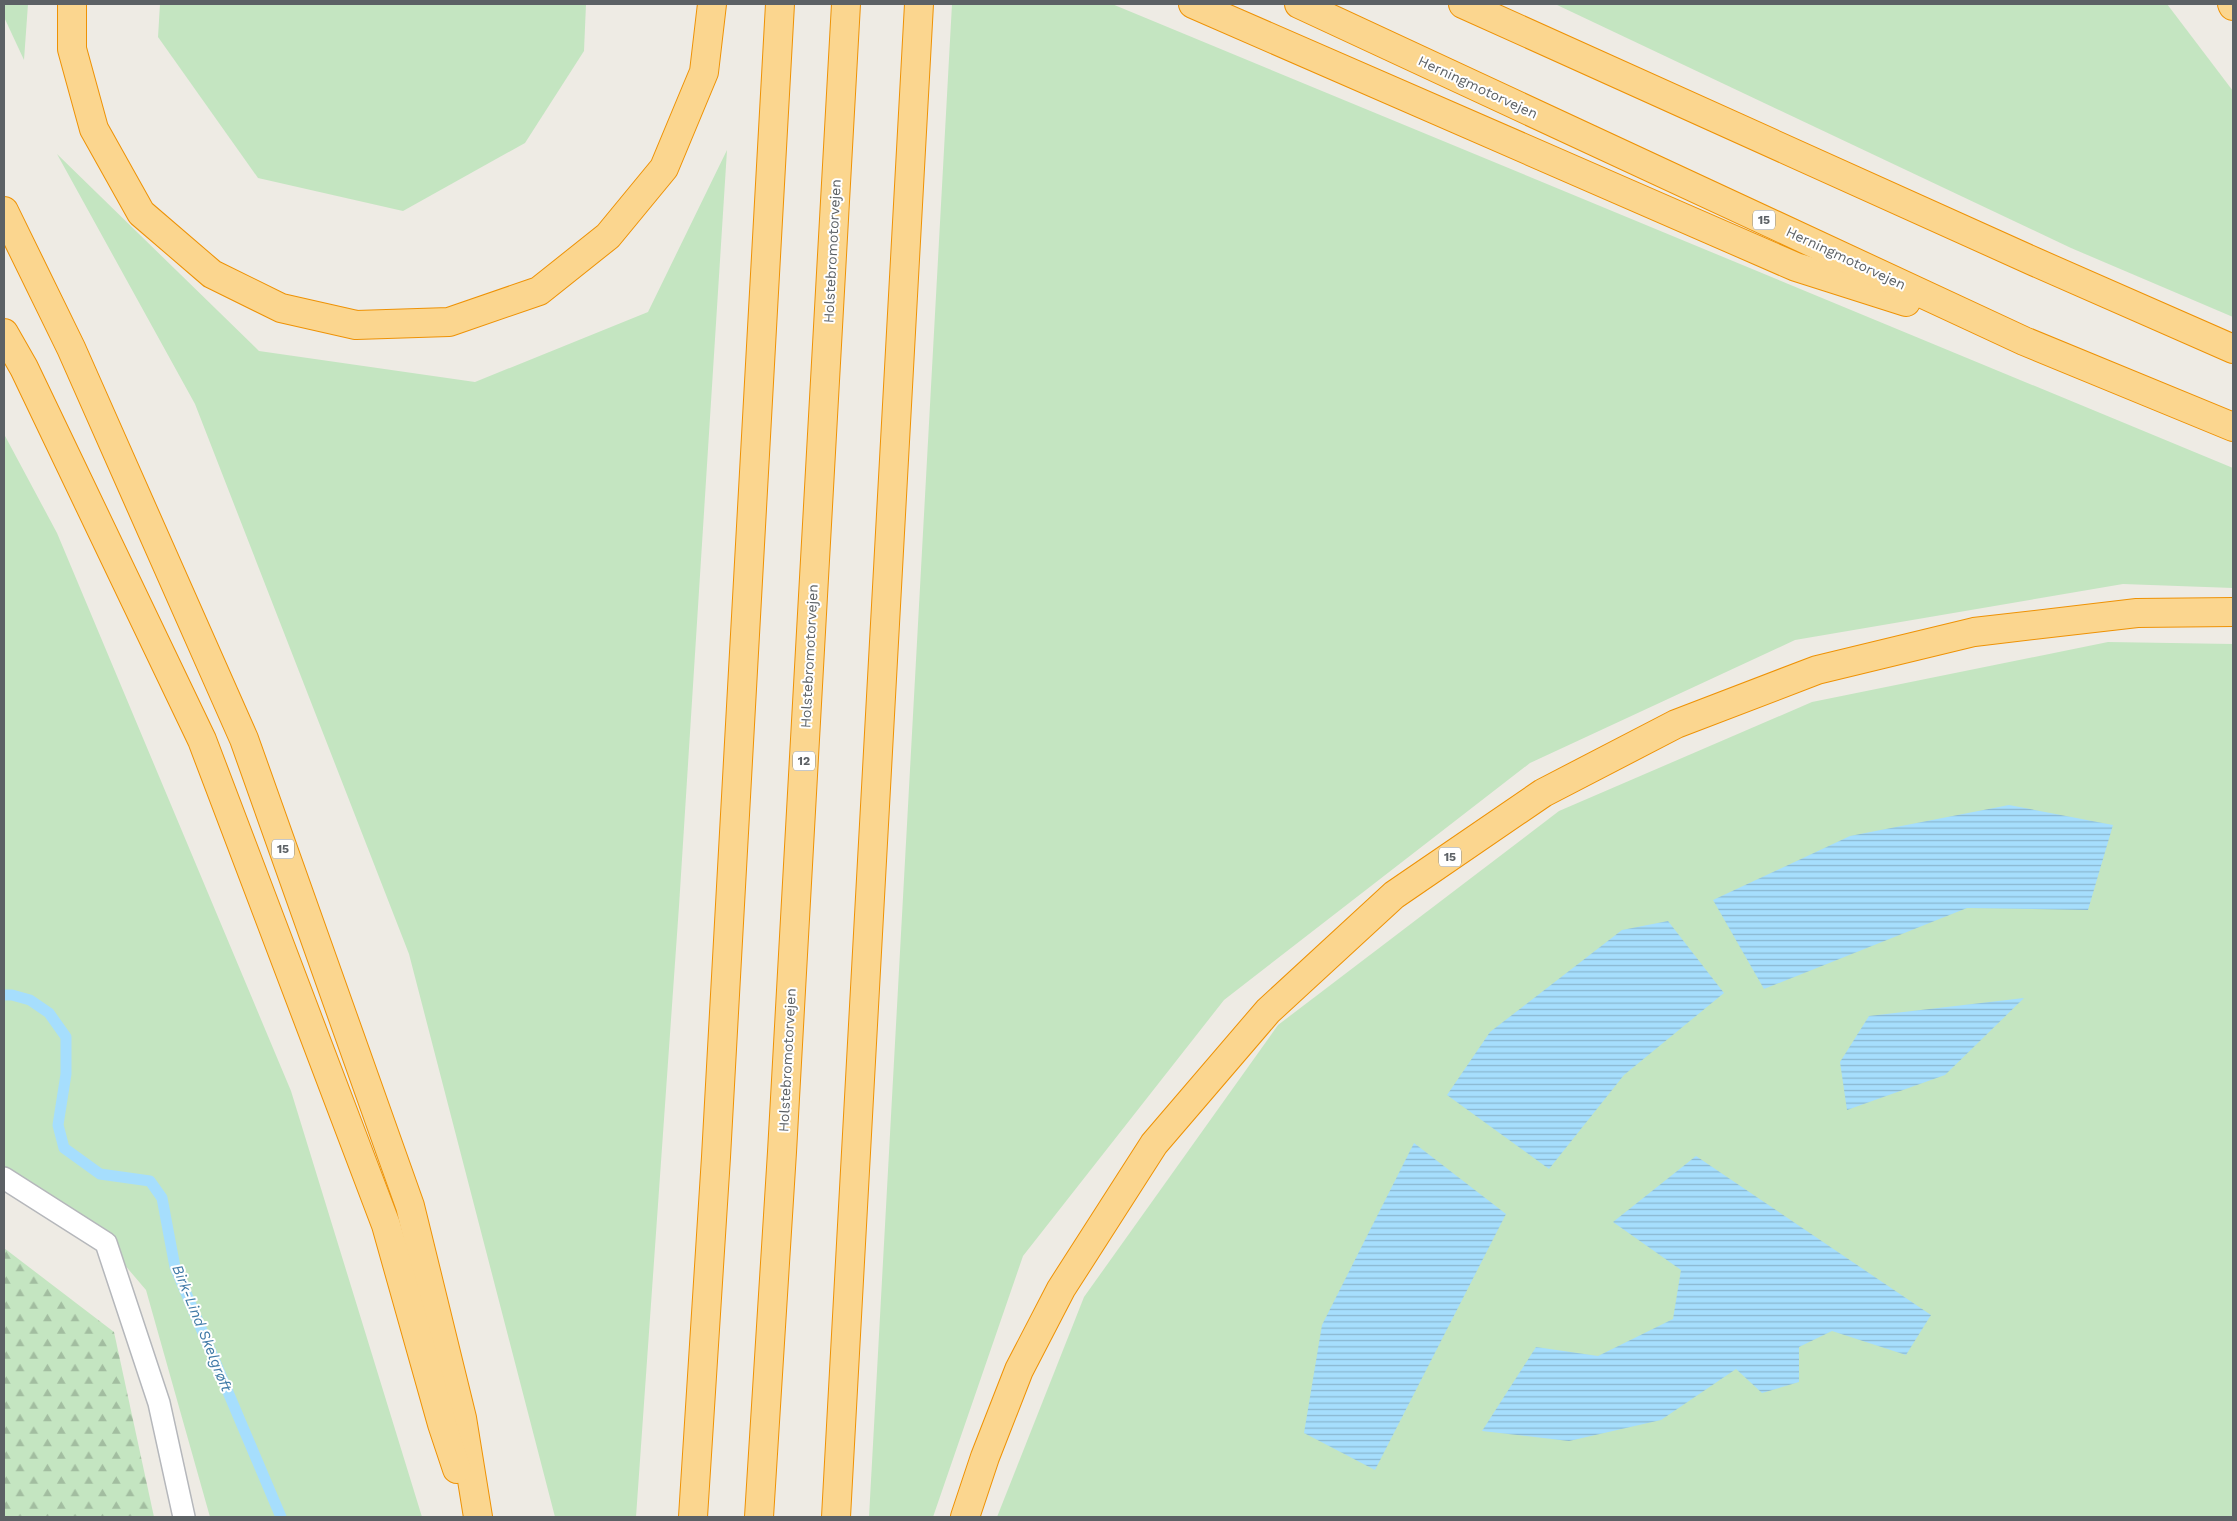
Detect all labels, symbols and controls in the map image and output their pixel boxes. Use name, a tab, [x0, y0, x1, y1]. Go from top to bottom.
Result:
street label: Herningmotorvejen	[1416, 52, 1540, 122]
street label: Holstebromotorvejen	[820, 179, 844, 323]
road number: 15	[1753, 210, 1775, 230]
street label: Herningmotorvejen	[1784, 223, 1908, 293]
street label: Holstebromotorvejen	[797, 584, 821, 728]
road number: 12	[793, 751, 815, 770]
road number: 15	[272, 840, 294, 859]
road number: 15	[1439, 848, 1461, 866]
street label: Holstebromotorvejen	[775, 988, 799, 1132]
water label: Birk-Lind Skelgrøft	[168, 1262, 236, 1395]

